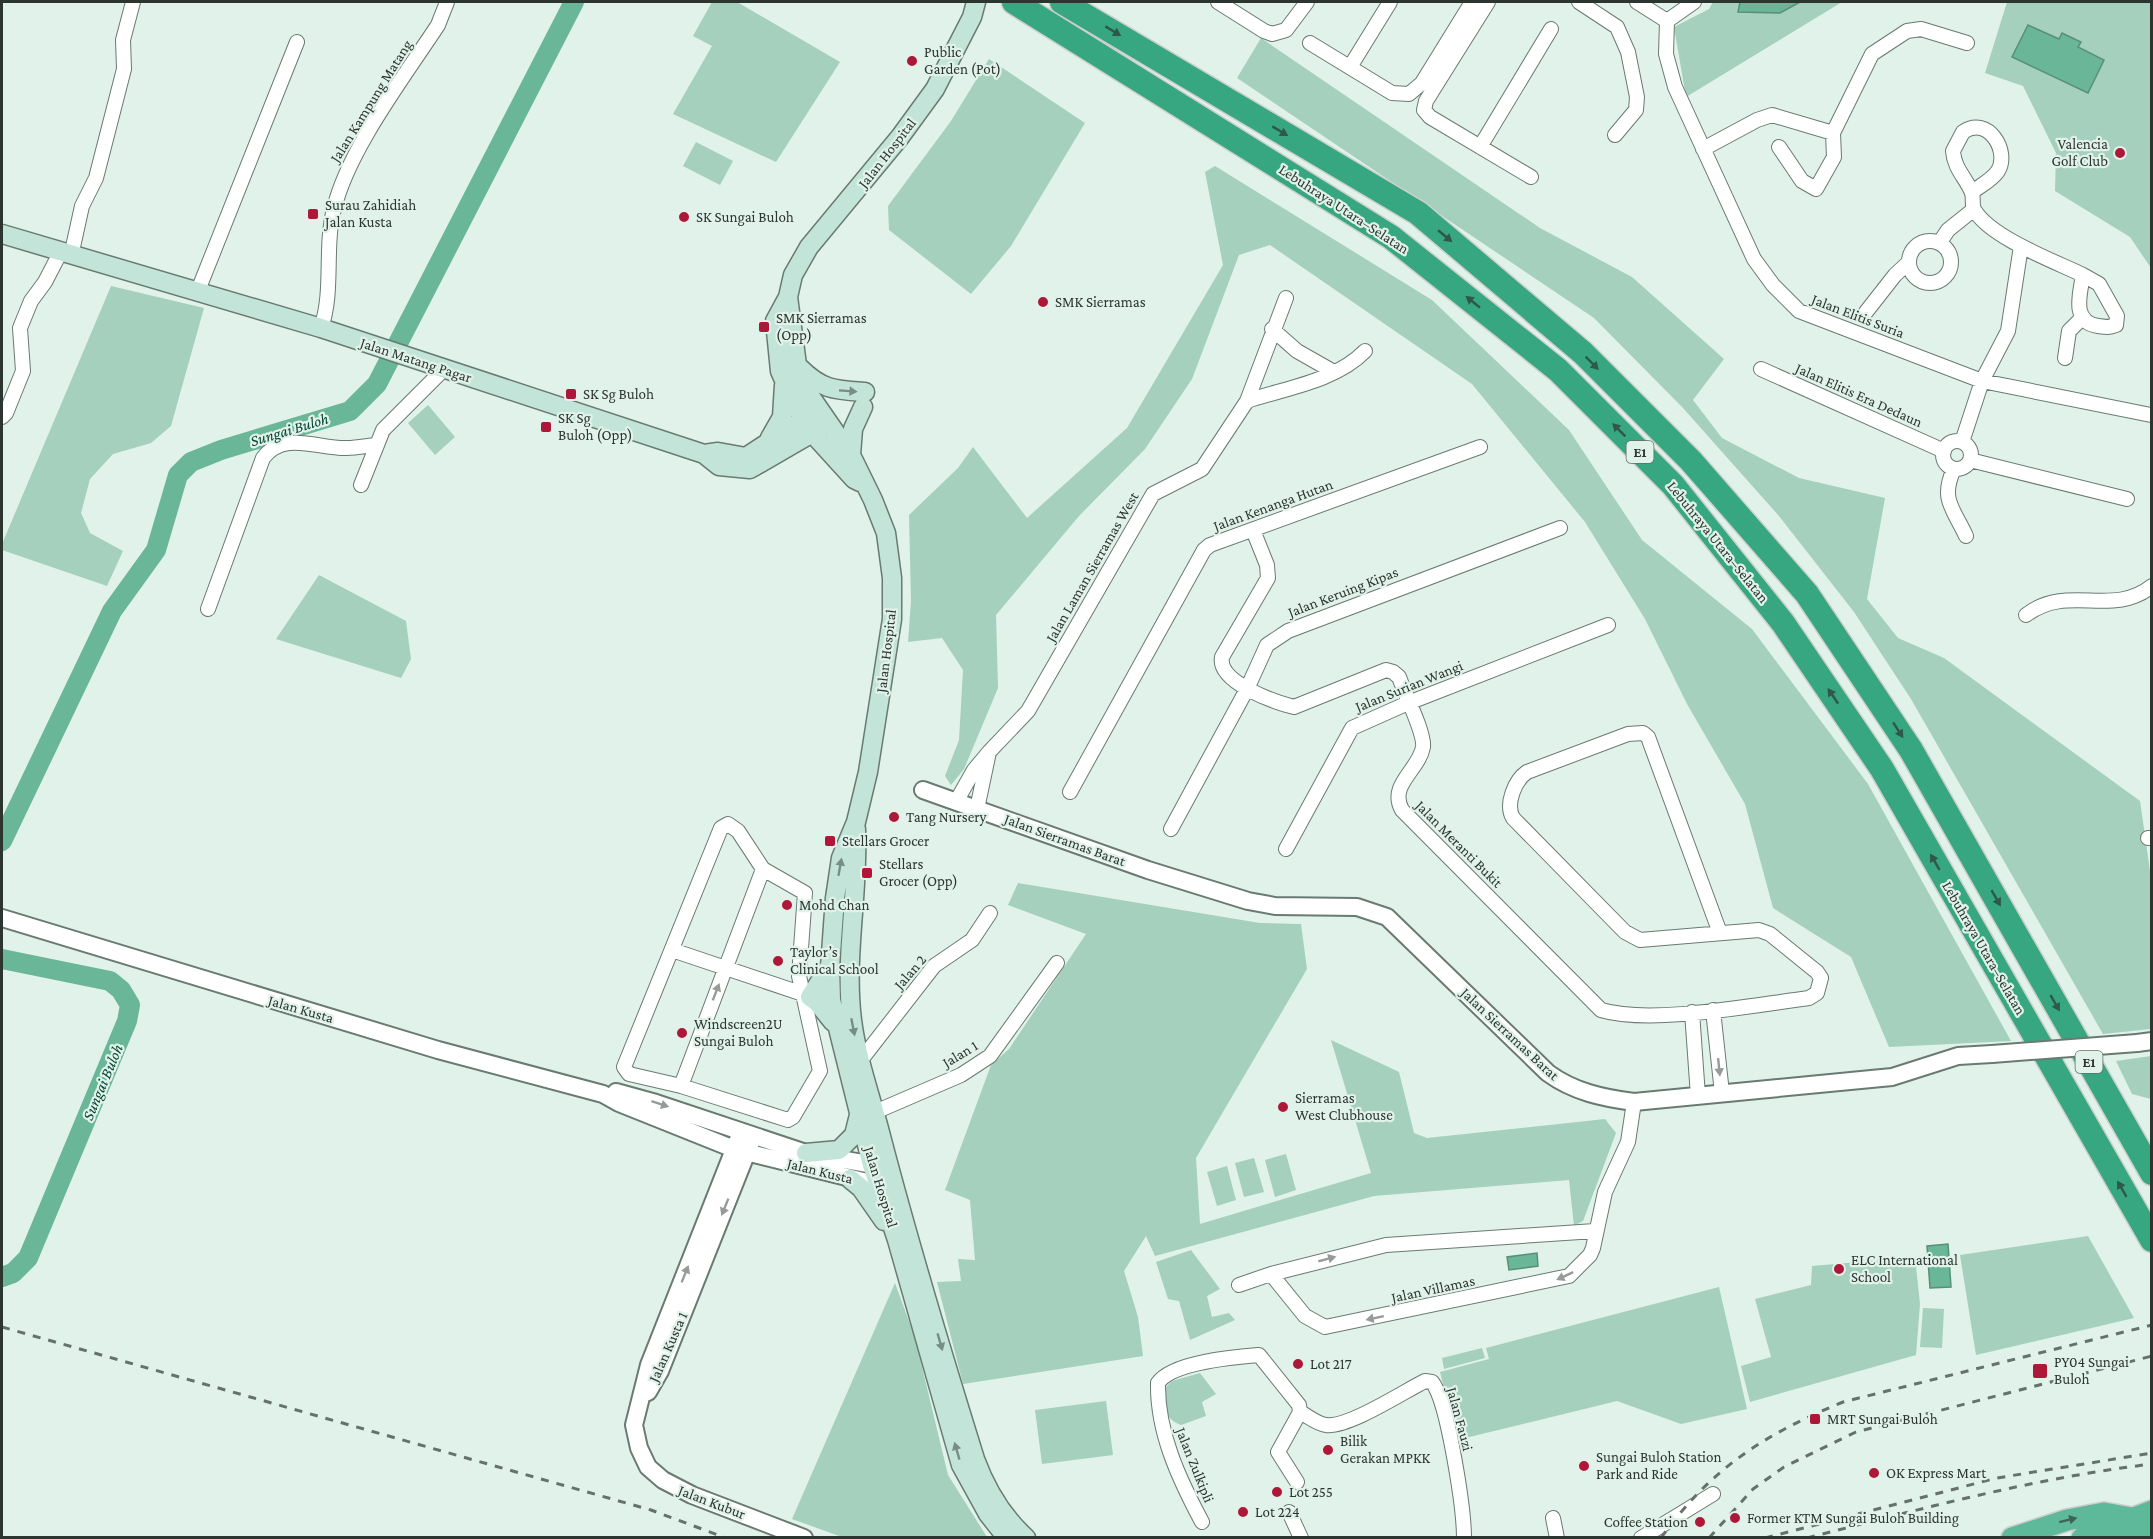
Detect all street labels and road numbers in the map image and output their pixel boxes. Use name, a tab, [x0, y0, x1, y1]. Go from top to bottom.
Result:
street label: Jalan Kampung Matang	[326, 37, 416, 167]
street label: Jalan Hospital	[854, 115, 920, 193]
street label: Lebuhraya Utara–Selatan	[1276, 161, 1412, 258]
street label: Jalan Elitis Suria	[1807, 290, 1907, 342]
street label: Jalan Matang Pagar	[356, 334, 474, 387]
street label: Jalan Elitis Era Dedaun	[1791, 359, 1925, 431]
road number: E1	[1626, 441, 1654, 463]
street label: Jalan Kenanga Hutan	[1209, 476, 1335, 536]
street label: Lebuhraya Utara–Selatan	[1663, 478, 1772, 606]
street label: Jalan Laman Sierramas West	[1041, 488, 1143, 647]
street label: Jalan Keruing Kipas	[1284, 564, 1401, 622]
street label: Jalan Hospital	[873, 608, 900, 696]
street label: Jalan Surian Wangi	[1351, 657, 1465, 717]
street label: Jalan Meranti Bukit	[1410, 796, 1506, 892]
street label: Jalan Sierramas Barat	[1000, 810, 1129, 871]
street label: Lebuhraya Utara–Selatan	[1938, 878, 2029, 1018]
street label: Jalan 2	[889, 952, 930, 995]
street label: Jalan Sierramas Barat	[1456, 983, 1563, 1085]
street label: Jalan Kusta	[264, 991, 336, 1027]
street label: Jalan 1	[938, 1037, 981, 1073]
road number: E1	[2076, 1051, 2102, 1073]
street label: Jalan Hospital	[860, 1143, 901, 1230]
street label: Jalan Kusta	[783, 1155, 855, 1188]
street label: Jalan Villamas	[1388, 1272, 1477, 1307]
street label: Jalan Kusta 1	[645, 1309, 691, 1387]
street label: Jalan Fauzi	[1442, 1383, 1476, 1453]
street label: Jalan Zulkipli	[1171, 1423, 1217, 1505]
street label: Jalan Kubur	[674, 1481, 748, 1523]

